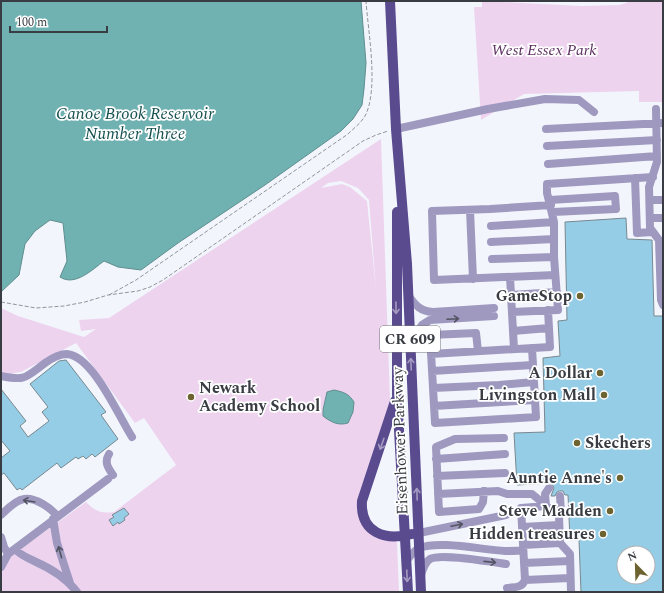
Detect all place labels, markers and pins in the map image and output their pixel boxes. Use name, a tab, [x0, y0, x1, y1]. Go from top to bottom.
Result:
place label: GameStop	[496, 284, 572, 308]
marker: GameStop	[575, 291, 585, 301]
place label: A Dollar	[528, 361, 592, 385]
marker: A Dollar	[595, 368, 605, 378]
place label: Newark Academy School	[199, 376, 320, 418]
place label: Livingston Mall	[478, 383, 596, 407]
marker: Livingston Mall	[599, 390, 609, 400]
marker: Newark Academy School	[186, 392, 196, 402]
place label: Skechers	[585, 431, 651, 455]
marker: Skechers	[572, 438, 582, 448]
place label: Auntie Anne's	[506, 466, 612, 490]
marker: Auntie Anne's	[615, 473, 625, 483]
place label: Steve Madden	[498, 499, 602, 523]
marker: Steve Madden	[605, 506, 615, 516]
place label: Hidden treasures	[468, 522, 595, 546]
marker: Hidden treasures	[598, 529, 608, 539]

